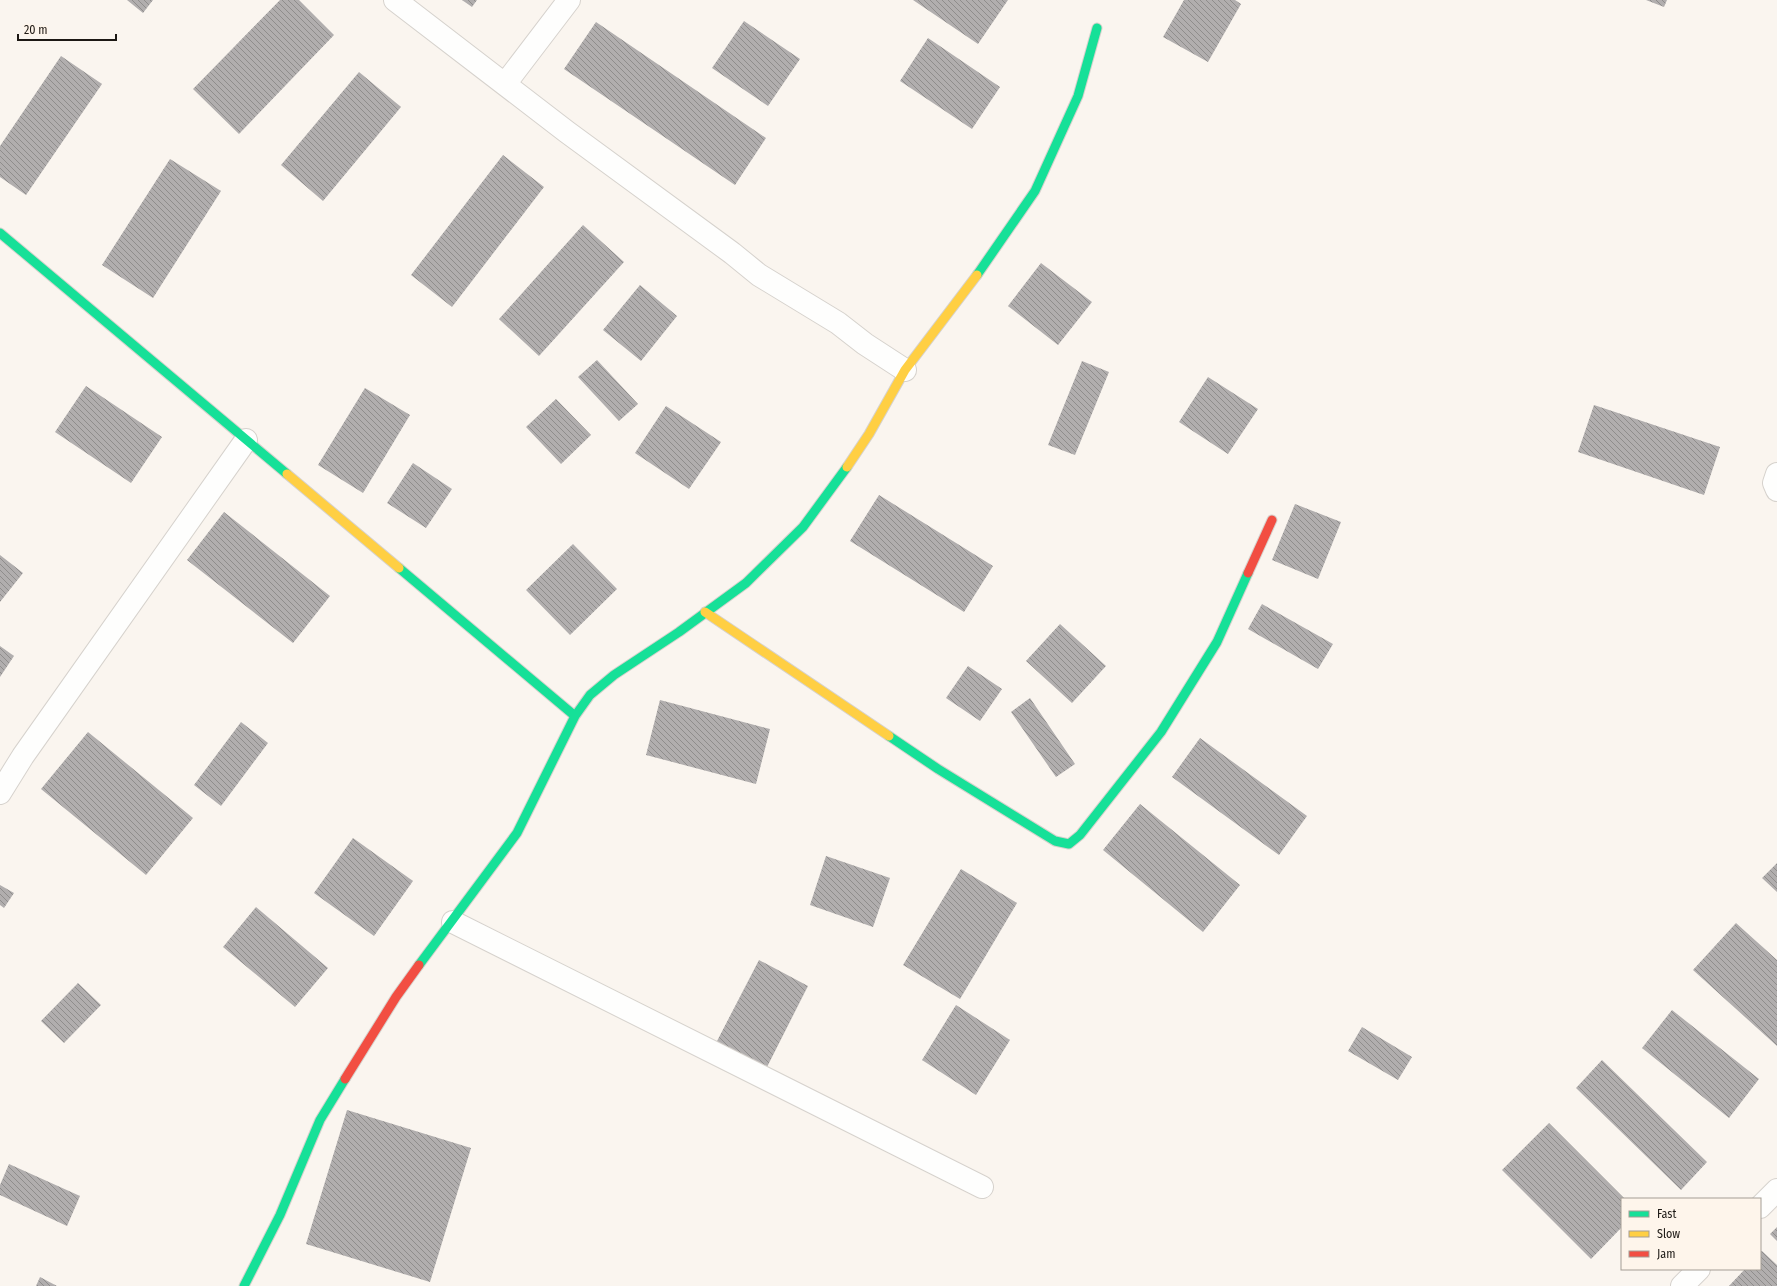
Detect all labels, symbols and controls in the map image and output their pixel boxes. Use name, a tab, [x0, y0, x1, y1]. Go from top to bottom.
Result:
scale bar	[18, 16, 116, 42]
text: 20 m	[24, 23, 48, 37]
legend	[1621, 1198, 1761, 1270]
text: Fast	[1657, 1207, 1676, 1221]
text: Slow	[1657, 1227, 1680, 1241]
text: Jam	[1657, 1247, 1675, 1261]

